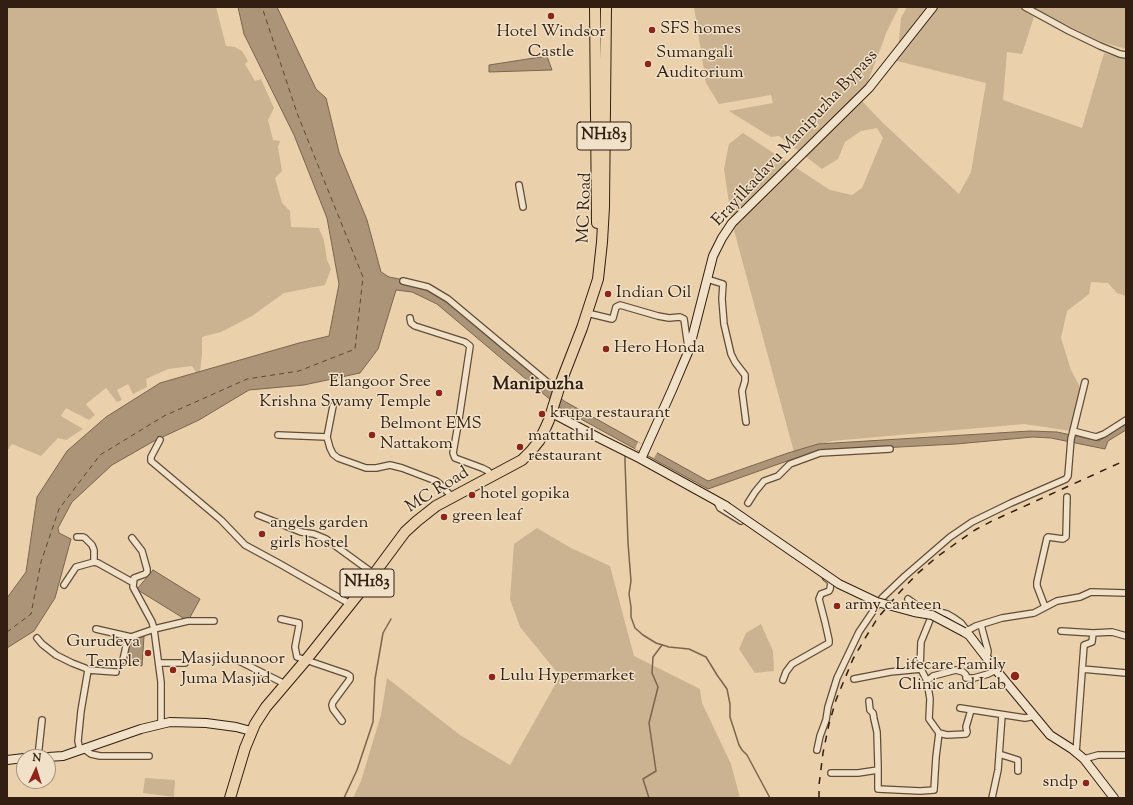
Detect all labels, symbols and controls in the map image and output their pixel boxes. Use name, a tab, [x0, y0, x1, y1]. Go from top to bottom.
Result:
marker: Hotel Windsor Castle	[546, 11, 556, 21]
place label: SFS homes	[660, 20, 741, 40]
place label: Hotel Windsor Castle	[496, 23, 606, 63]
marker: SFS homes	[647, 25, 657, 35]
place label: Sumangali Auditorium	[656, 44, 743, 84]
street label: Erayilkadavu Manipuzha Bypass	[709, 46, 883, 232]
marker: Sumangali Auditorium	[643, 59, 653, 69]
road number: NH183	[577, 122, 631, 150]
street label: MC Road	[575, 172, 597, 244]
place label: Indian Oil	[616, 284, 691, 304]
marker: Indian Oil	[603, 289, 613, 299]
place label: Hero Honda	[614, 339, 705, 359]
marker: Hero Honda	[601, 344, 611, 354]
place label: Elangoor Sree Krishna Swamy Temple	[259, 373, 431, 413]
district label: Manipuzha	[492, 375, 584, 397]
marker: Elangoor Sree Krishna Swamy Temple	[434, 388, 444, 398]
place label: krupa restaurant	[550, 404, 670, 424]
marker: krupa restaurant	[537, 409, 547, 419]
place label: Belmont EMS Nattakom	[380, 415, 482, 455]
place label: mattathil restaurant	[528, 427, 602, 467]
marker: Belmont EMS Nattakom	[367, 430, 377, 440]
marker: mattathil restaurant	[515, 442, 525, 452]
street label: MC Road	[403, 464, 473, 518]
place label: hotel gopika	[480, 485, 570, 505]
marker: hotel gopika	[467, 490, 477, 500]
place label: green leaf	[452, 507, 522, 527]
marker: green leaf	[439, 512, 449, 522]
place label: angels garden girls hostel	[270, 514, 368, 554]
marker: angels garden girls hostel	[257, 529, 267, 539]
road number: NH183	[340, 569, 394, 597]
place label: army canteen	[845, 596, 942, 616]
marker: army canteen	[832, 601, 842, 611]
place label: Gurudeva Temple	[66, 633, 140, 673]
marker: Gurudeva Temple	[143, 648, 153, 658]
place label: Masjidunnoor Juma Masjid	[181, 650, 285, 690]
place label: Lifecare Family Clinic and Lab	[895, 656, 1006, 696]
marker: Masjidunnoor Juma Masjid	[168, 665, 178, 675]
place label: Lulu Hypermarket	[500, 667, 634, 687]
marker: Lifecare Family Clinic and Lab	[1009, 670, 1021, 682]
marker: Lulu Hypermarket	[487, 672, 497, 682]
north arrow	[16, 749, 56, 789]
text: N	[32, 750, 42, 766]
place label: sndp	[1043, 773, 1078, 793]
marker: sndp	[1081, 778, 1091, 788]

